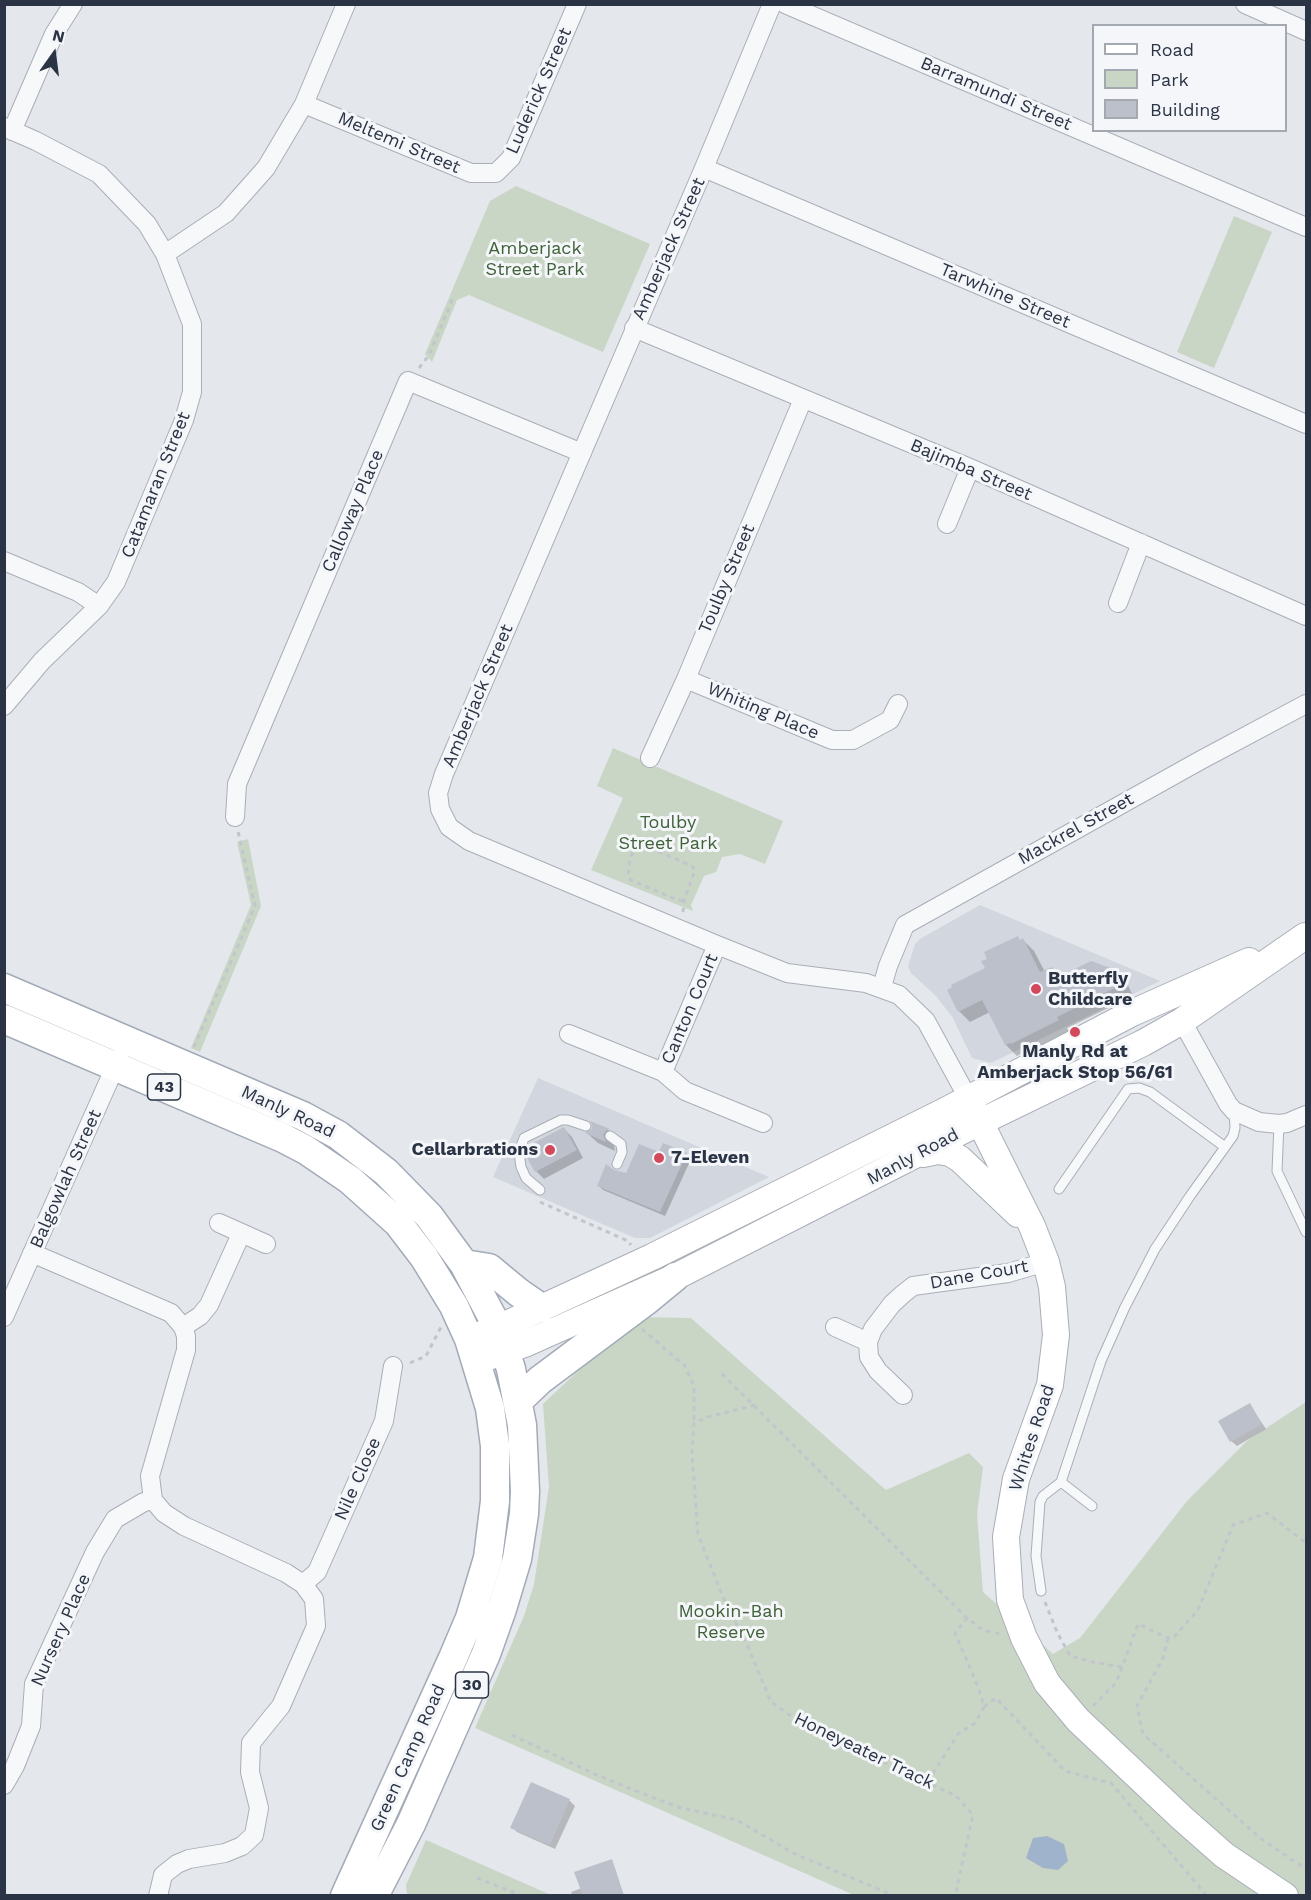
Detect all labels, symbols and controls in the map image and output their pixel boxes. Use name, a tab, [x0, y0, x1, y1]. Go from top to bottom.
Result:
north arrow	[24, 24, 84, 84]
street label: Luderick Street	[501, 24, 577, 158]
legend	[1092, 24, 1287, 132]
text: N	[50, 25, 67, 47]
text: Road	[1150, 39, 1194, 60]
street label: Barramundi Street	[917, 52, 1075, 136]
text: Park	[1150, 69, 1189, 90]
text: Building	[1150, 99, 1220, 120]
street label: Meltemi Street	[335, 107, 463, 179]
street label: Amberjack Street	[628, 174, 710, 324]
park label: Amberjack Street Park	[485, 238, 585, 280]
street label: Tarwhine Street	[937, 259, 1073, 333]
street label: Catamaran Street	[117, 409, 195, 561]
street label: Bajimba Street	[907, 435, 1035, 505]
street label: Calloway Place	[317, 446, 389, 576]
street label: Toulby Street	[694, 521, 760, 637]
street label: Amberjack Street	[438, 621, 518, 771]
street label: Whiting Place	[704, 678, 822, 744]
street label: Mackrel Street	[1014, 788, 1138, 870]
park label: Toulby Street Park	[618, 812, 718, 854]
street label: Canton Court	[657, 951, 723, 1067]
place label: Butterfly Childcare	[1048, 968, 1133, 1010]
marker: Butterfly Childcare	[1029, 982, 1043, 996]
marker: Manly Rd at Amberjack Stop 56/61	[1068, 1025, 1082, 1039]
place label: Manly Rd at Amberjack Stop 56/61	[977, 1041, 1173, 1084]
road number: 43	[148, 1074, 180, 1100]
street label: Manly Road	[238, 1081, 338, 1143]
street label: Balgowlah Street	[26, 1106, 106, 1252]
street label: Manly Road	[863, 1124, 963, 1190]
place label: Cellarbrations	[412, 1139, 538, 1161]
marker: Cellarbrations	[543, 1143, 557, 1157]
place label: 7-Eleven	[671, 1147, 749, 1169]
marker: 7-Eleven	[652, 1151, 666, 1165]
street label: Dane Court	[928, 1256, 1030, 1294]
street label: Whites Road	[1005, 1382, 1059, 1494]
street label: Nile Close	[330, 1434, 386, 1524]
street label: Nursery Place	[27, 1570, 95, 1690]
park label: Mookin-Bah Reserve	[678, 1601, 784, 1644]
road number: 30	[456, 1672, 488, 1698]
street label: Green Camp Road	[366, 1681, 450, 1835]
street label: Honeyeater Track	[790, 1708, 938, 1794]

